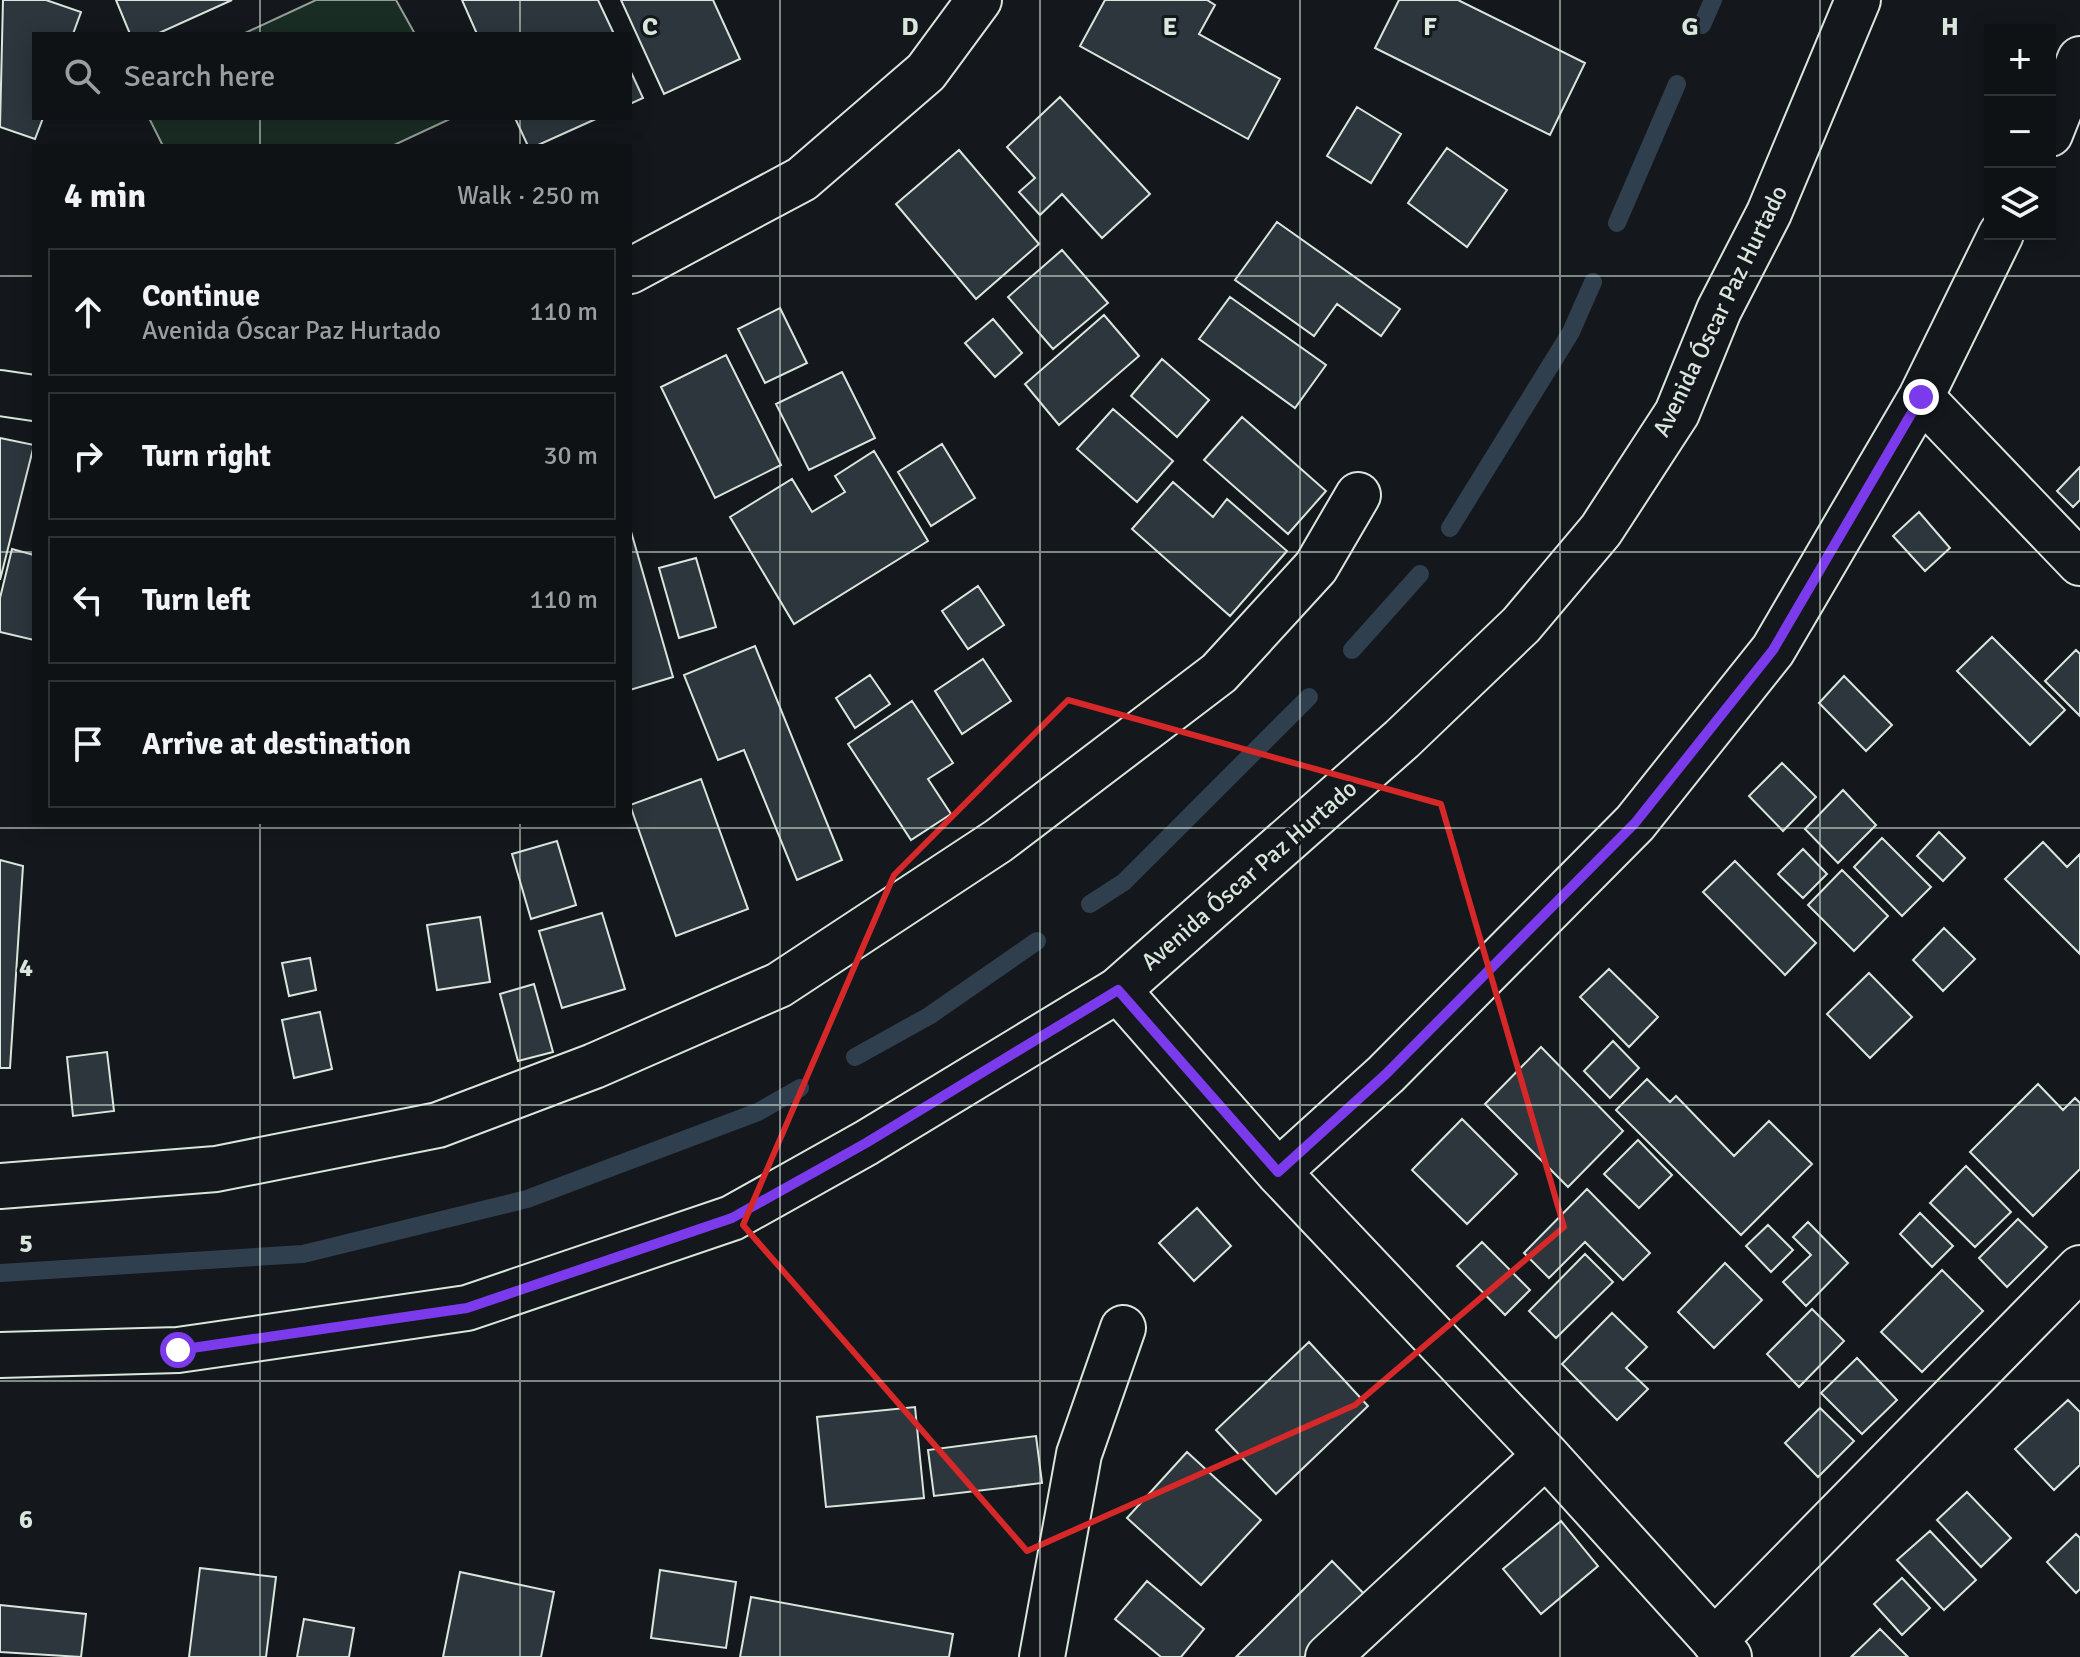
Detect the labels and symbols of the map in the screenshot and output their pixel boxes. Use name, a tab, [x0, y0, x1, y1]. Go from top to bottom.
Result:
text: C	[642, 11, 658, 43]
text: D	[901, 11, 919, 43]
text: E	[1163, 11, 1177, 43]
text: F	[1423, 11, 1437, 43]
text: G	[1681, 11, 1699, 43]
text: H	[1941, 11, 1959, 43]
street label: Avenida Óscar Paz Hurtado	[1646, 180, 1794, 442]
route end	[1903, 379, 1939, 415]
street label: Avenida Óscar Paz Hurtado	[1135, 773, 1363, 977]
text: 4	[19, 952, 33, 984]
text: 5	[19, 1228, 33, 1260]
route start	[160, 1332, 196, 1368]
text: 6	[19, 1504, 33, 1536]

